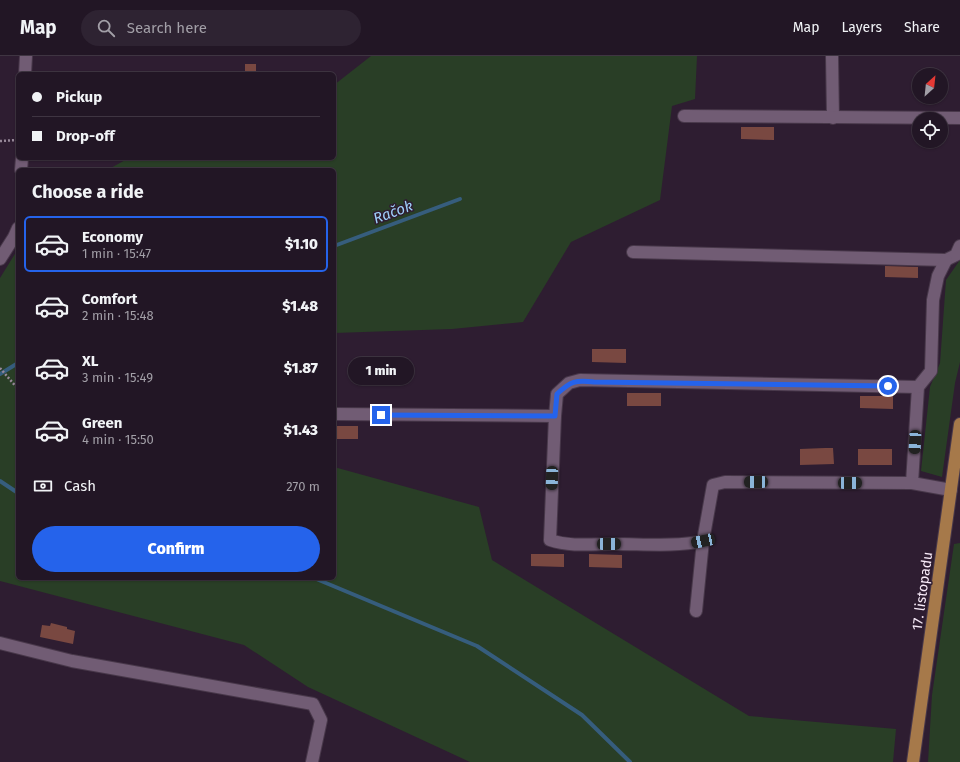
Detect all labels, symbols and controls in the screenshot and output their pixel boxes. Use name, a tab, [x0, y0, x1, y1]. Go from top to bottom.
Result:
search box	[81, 10, 361, 46]
text: Map	[20, 16, 57, 39]
icon: search	[95, 17, 117, 39]
text: Search here	[127, 19, 207, 37]
text: Map	[793, 19, 819, 36]
text: Layers	[841, 19, 882, 36]
text: Share	[904, 19, 940, 36]
north arrow	[912, 68, 948, 104]
map controls	[912, 68, 948, 148]
text: Pickup	[56, 88, 102, 106]
button: locate	[912, 112, 948, 148]
text: Drop-off	[56, 127, 115, 145]
text: Choose a ride	[32, 181, 144, 203]
water label: Račok	[371, 197, 415, 227]
icon: car	[34, 226, 70, 262]
text: Economy	[82, 228, 143, 246]
text: $1.10	[285, 235, 318, 253]
text: 1 min · 15:47	[82, 246, 151, 261]
icon: car	[34, 288, 70, 324]
text: Comfort	[82, 290, 138, 308]
text: $1.48	[282, 297, 318, 315]
text: 2 min · 15:48	[82, 308, 154, 323]
icon: car	[34, 350, 70, 386]
text: XL	[82, 352, 98, 370]
callout: 1 min	[348, 357, 414, 385]
text: $1.87	[284, 359, 318, 377]
text: 1 min	[365, 363, 397, 378]
text: 3 min · 15:49	[82, 370, 153, 385]
route start	[879, 377, 897, 395]
route end	[372, 406, 390, 424]
icon: car	[34, 412, 70, 448]
text: Green	[82, 414, 122, 432]
text: $1.43	[284, 421, 318, 439]
car	[908, 430, 922, 454]
text: 4 min · 15:50	[82, 432, 154, 447]
car	[546, 466, 558, 490]
icon: cash	[32, 475, 54, 497]
car	[744, 476, 768, 488]
text: Cash	[64, 477, 96, 495]
car	[838, 477, 862, 489]
text: 270 m	[286, 479, 320, 494]
button: Confirm	[32, 526, 320, 572]
car	[690, 533, 716, 549]
car	[597, 538, 621, 550]
street label: 17. listopadu	[909, 551, 936, 632]

